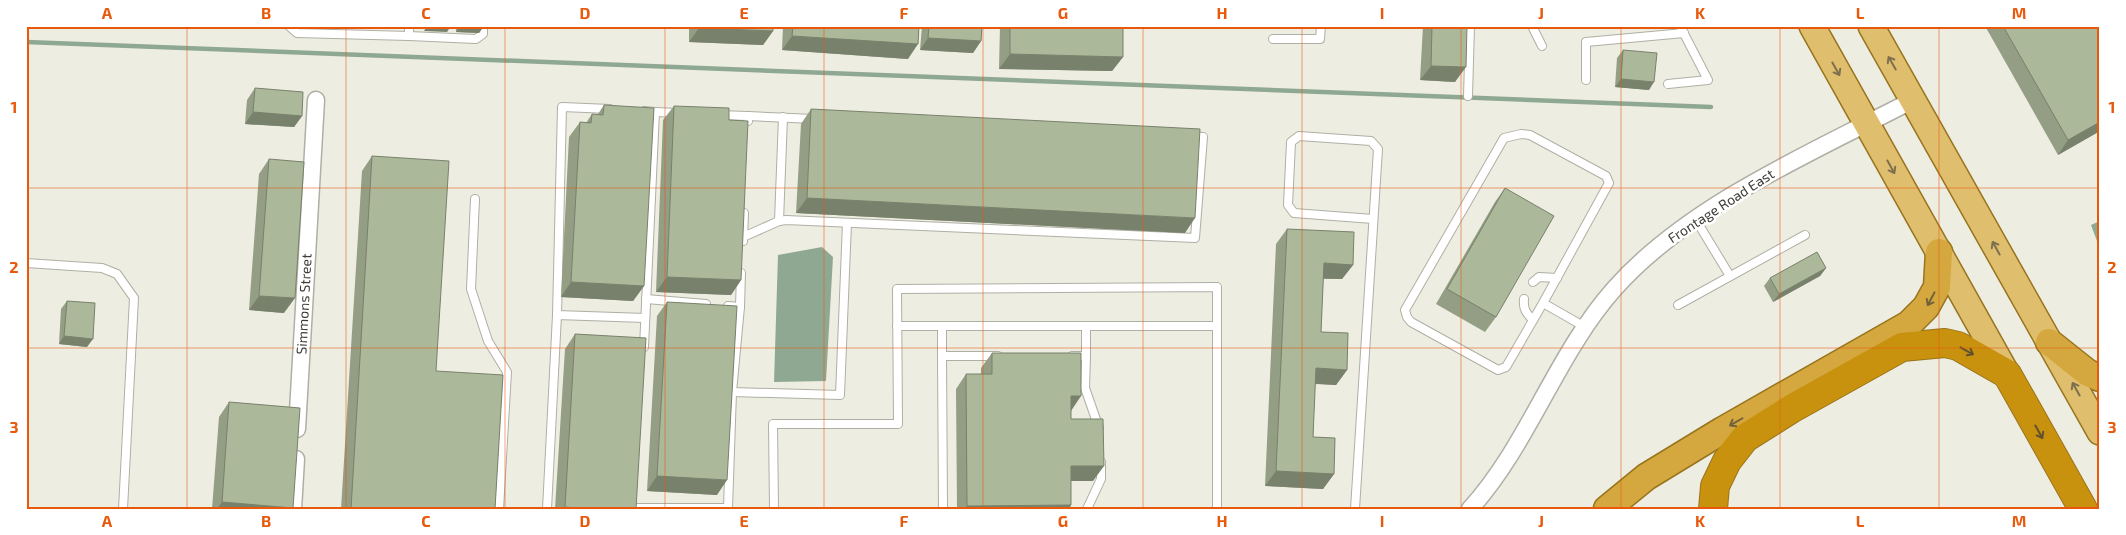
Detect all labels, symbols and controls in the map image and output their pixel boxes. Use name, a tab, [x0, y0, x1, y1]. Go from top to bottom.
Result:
text: A	[102, 3, 113, 22]
text: B	[261, 3, 271, 22]
text: C	[421, 3, 431, 22]
text: D	[580, 3, 591, 22]
text: E	[739, 3, 749, 22]
text: F	[900, 3, 909, 22]
text: G	[1058, 3, 1068, 22]
text: H	[1216, 3, 1228, 22]
text: I	[1380, 3, 1384, 22]
text: J	[1538, 3, 1544, 22]
text: K	[1695, 3, 1706, 22]
text: L	[1856, 3, 1865, 22]
text: M	[2012, 3, 2026, 22]
one-way arrow	[1887, 56, 1896, 71]
one-way arrow	[1832, 61, 1841, 76]
text: 1	[11, 97, 17, 116]
text: 1	[2109, 97, 2115, 116]
one-way arrow	[1886, 159, 1896, 174]
street label: Frontage Road East	[1664, 165, 1777, 246]
one-way arrow	[1991, 241, 2001, 255]
street label: Simmons Street	[292, 253, 315, 355]
text: 2	[9, 257, 19, 276]
text: 2	[2107, 257, 2117, 276]
one-way arrow	[1925, 291, 1935, 305]
one-way arrow	[1960, 347, 1974, 357]
one-way arrow	[2071, 382, 2081, 397]
text: 3	[9, 417, 19, 436]
text: 3	[2107, 417, 2117, 436]
one-way arrow	[1730, 418, 1744, 428]
one-way arrow	[2034, 425, 2044, 440]
text: A	[102, 511, 113, 530]
text: B	[261, 511, 271, 530]
text: C	[421, 511, 431, 530]
text: D	[580, 511, 591, 530]
text: E	[739, 511, 749, 530]
text: F	[900, 511, 909, 530]
text: G	[1058, 511, 1068, 530]
text: H	[1216, 511, 1228, 530]
text: I	[1380, 511, 1384, 530]
text: J	[1538, 511, 1544, 530]
text: K	[1695, 511, 1706, 530]
text: L	[1856, 511, 1865, 530]
text: M	[2012, 511, 2026, 530]

